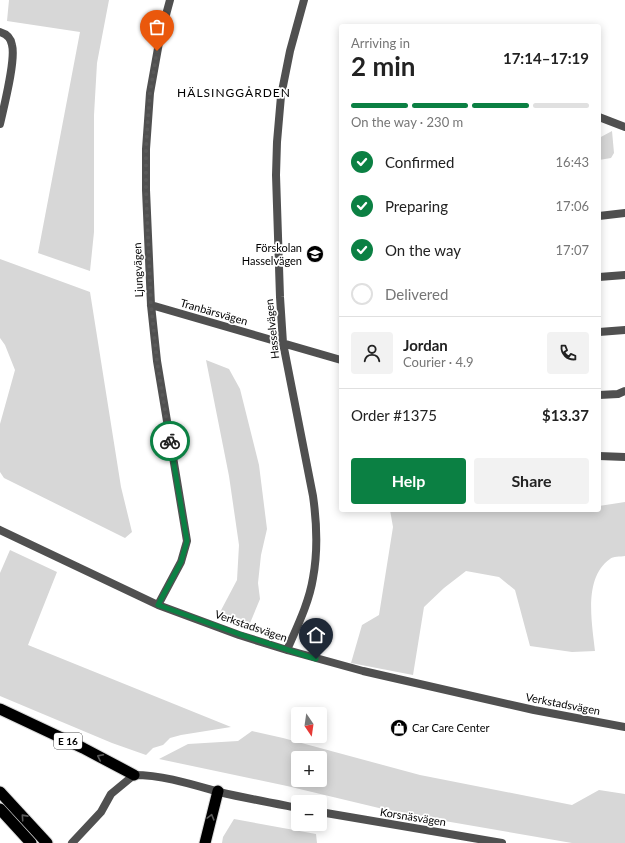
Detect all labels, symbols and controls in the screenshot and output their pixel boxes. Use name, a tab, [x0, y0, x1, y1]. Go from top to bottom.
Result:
pin	[140, 10, 174, 51]
icon: bag	[146, 16, 168, 38]
text: Arriving in	[351, 35, 410, 51]
text: 17:14–17:19	[503, 49, 589, 67]
text: 2 min	[351, 50, 415, 82]
district label: HÄLSINGGÅRDEN	[177, 85, 291, 100]
text: On the way · 230 m	[351, 114, 463, 130]
icon: check	[351, 151, 373, 173]
text: Confirmed	[385, 153, 454, 171]
text: 16:43	[556, 154, 589, 170]
icon: check	[351, 195, 373, 217]
text: Preparing	[385, 197, 448, 215]
text: 17:06	[556, 198, 589, 214]
icon: check	[351, 239, 373, 261]
place label: Förskolan Hasselvägen	[242, 241, 302, 267]
text: On the way	[385, 241, 461, 259]
street label: Ljungvägen	[130, 242, 145, 298]
text: 17:07	[556, 242, 589, 258]
school or university icon: Förskolan Hasselvägen	[305, 244, 325, 264]
text: Delivered	[385, 285, 448, 303]
street label: Tranbärsvägen	[179, 296, 249, 327]
street label: Hasselvägen	[262, 298, 281, 360]
button: person	[351, 332, 393, 374]
button: phone	[547, 332, 589, 374]
text: Jordan	[403, 336, 448, 354]
text: Courier · 4.9	[403, 354, 474, 370]
text: Order #1375	[351, 406, 437, 424]
text: $13.37	[542, 406, 589, 424]
courier	[150, 421, 190, 461]
icon: bike	[159, 430, 181, 452]
button: Help	[351, 458, 466, 504]
button: Share	[474, 458, 589, 504]
street label: Verkstadsvägen	[213, 607, 289, 644]
pin	[299, 618, 333, 659]
icon: home	[305, 624, 327, 646]
street label: Verkstadsvägen	[525, 690, 601, 717]
north arrow	[291, 707, 327, 743]
map controls	[291, 707, 327, 831]
shop icon: Car Care Center	[389, 718, 409, 738]
place label: Car Care Center	[412, 721, 489, 734]
road number: E 16	[54, 733, 82, 749]
button: +	[291, 751, 327, 787]
one-way arrow	[97, 754, 104, 762]
button: −	[291, 795, 327, 831]
street label: Korsnäsvägen	[379, 805, 447, 828]
one-way arrow	[21, 814, 28, 822]
one-way arrow	[206, 814, 215, 821]

